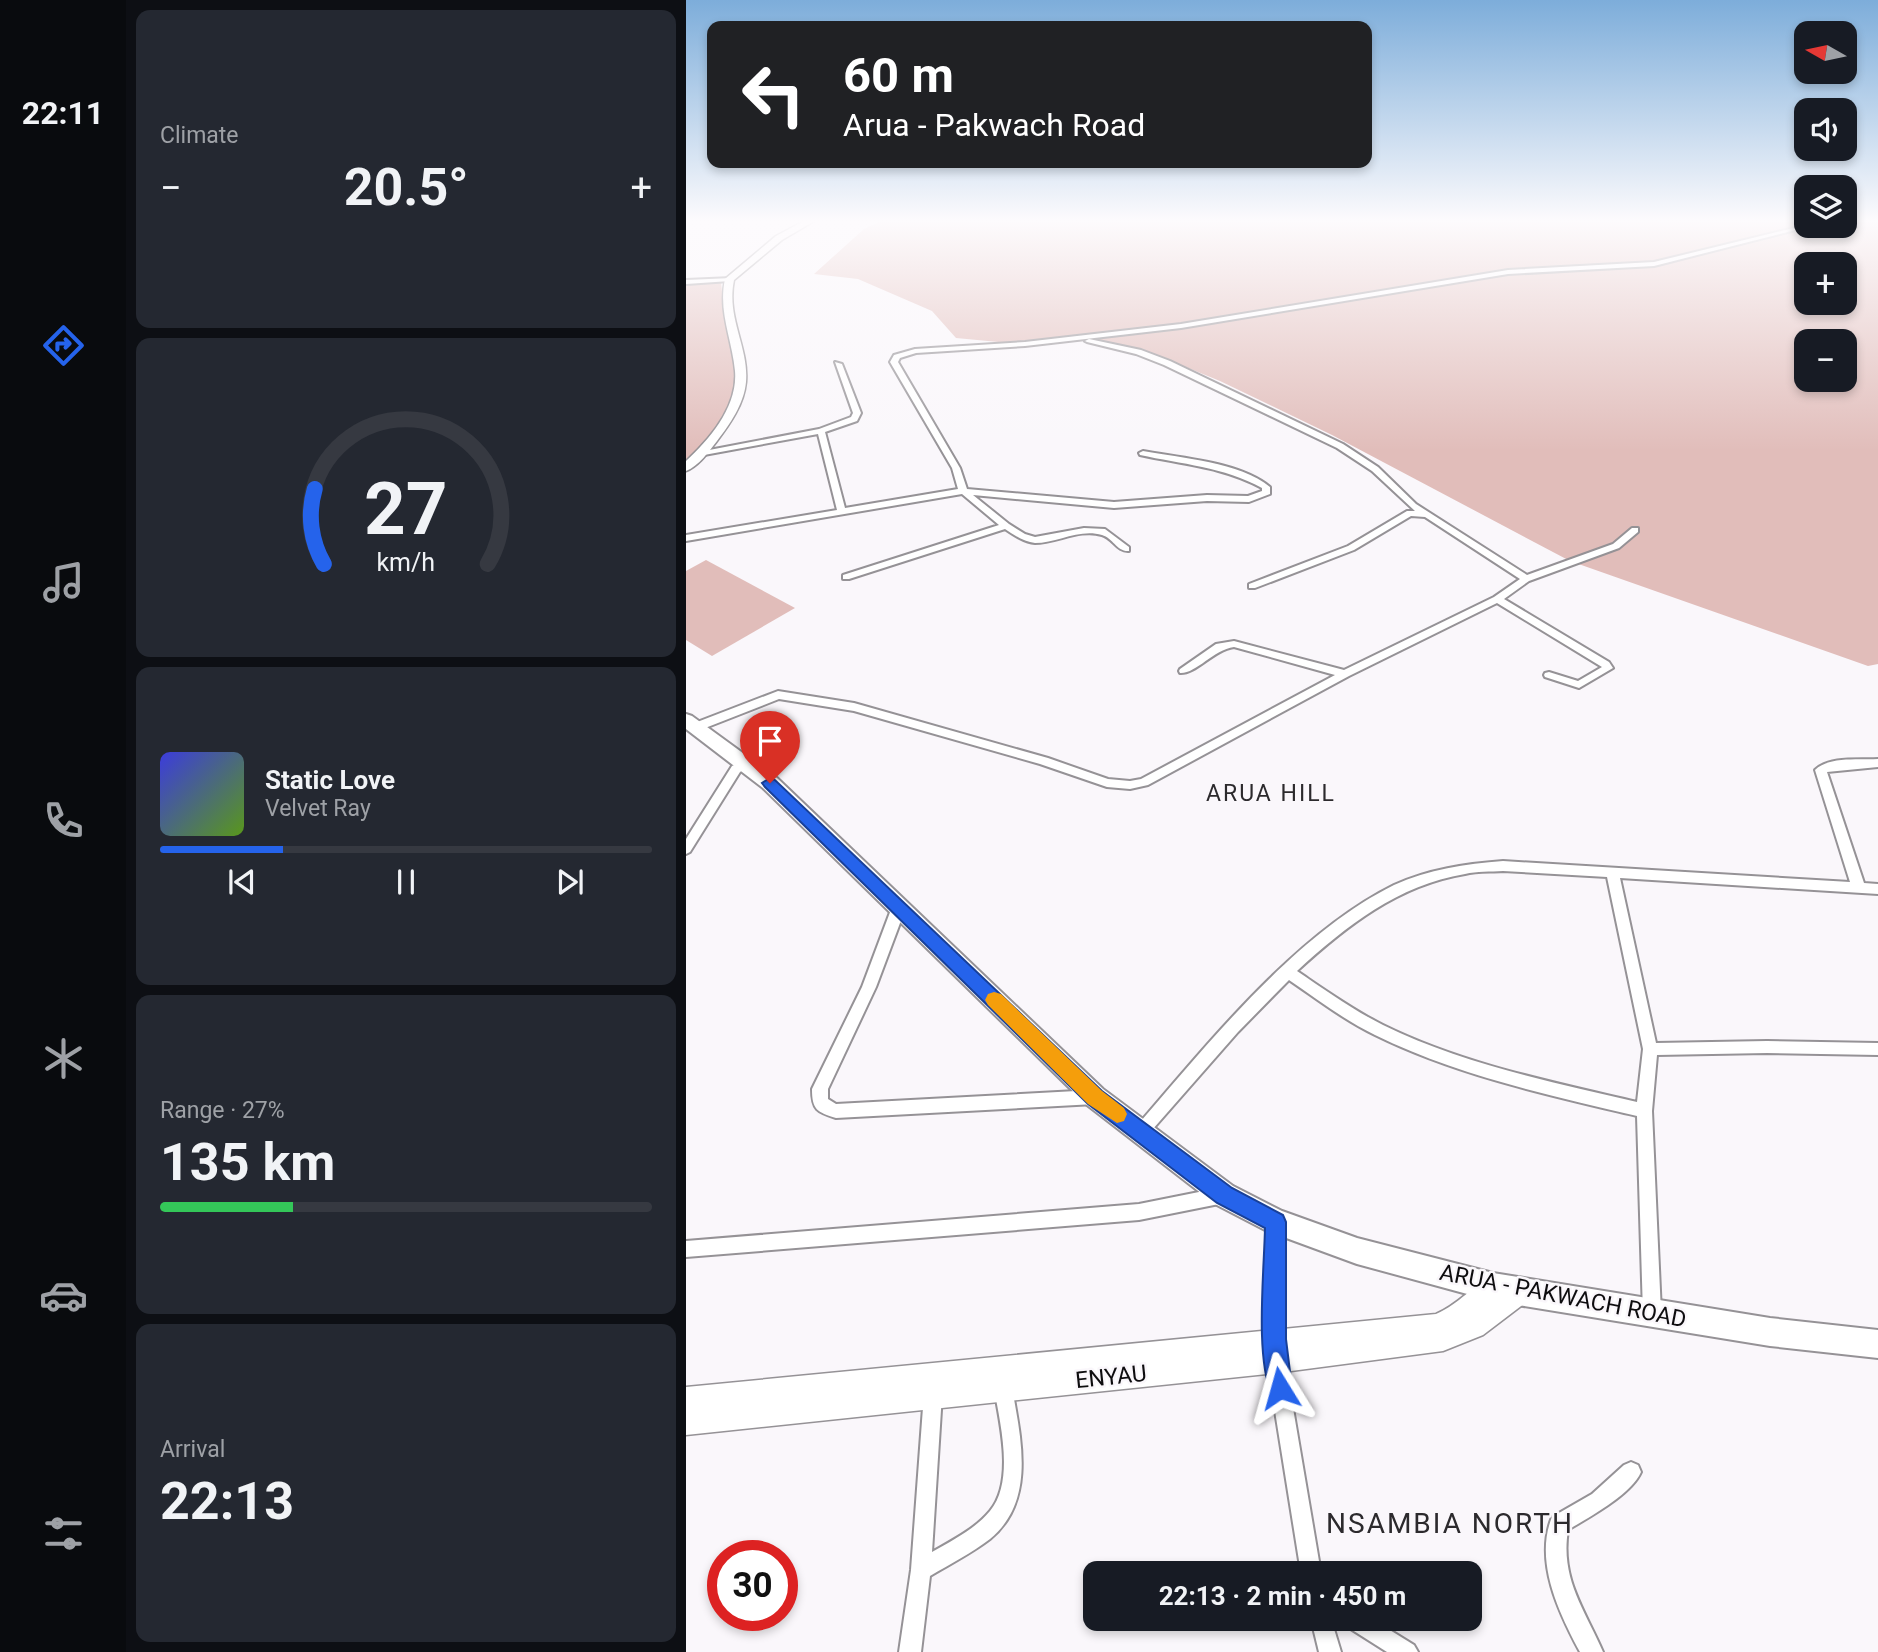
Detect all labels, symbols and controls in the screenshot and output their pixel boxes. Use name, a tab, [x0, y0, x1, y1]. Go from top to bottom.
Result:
north arrow	[1794, 21, 1857, 84]
map controls	[1794, 21, 1857, 392]
text: 60 m	[843, 47, 954, 104]
icon: left	[728, 49, 819, 140]
text: 22:11	[22, 94, 104, 132]
button: sound	[1794, 98, 1857, 161]
text: Arua - Pakwach Road	[843, 106, 1145, 144]
text: Climate	[160, 122, 239, 149]
text: 20.5°	[344, 157, 469, 218]
text: −	[160, 166, 182, 210]
text: +	[630, 166, 652, 210]
button: layers	[1794, 175, 1857, 238]
button: +	[1794, 252, 1857, 315]
icon: directions	[39, 321, 88, 370]
button: −	[1794, 329, 1857, 392]
text: 27	[364, 466, 448, 552]
text: km/h	[377, 547, 435, 576]
icon: music	[39, 558, 88, 607]
pin	[740, 711, 800, 783]
icon: arrive	[751, 722, 789, 760]
text: Static Love	[265, 765, 395, 795]
district label: ARUA HILL	[1206, 780, 1336, 807]
text: Velvet Ray	[265, 795, 371, 822]
icon: phone	[39, 796, 88, 845]
icon: previous	[223, 863, 261, 901]
icon: pause	[387, 863, 425, 901]
icon: next	[551, 863, 589, 901]
icon: climate	[39, 1034, 88, 1083]
text: Range · 27%	[160, 1097, 285, 1124]
text: 135 km	[160, 1132, 335, 1193]
street label: ARUA - PAKWACH ROAD	[1437, 1259, 1689, 1333]
icon: car	[39, 1271, 88, 1320]
position arrow	[1243, 1351, 1317, 1425]
street label: ENYAU	[1074, 1360, 1148, 1394]
text: Arrival	[160, 1436, 225, 1463]
text: 22:13	[160, 1471, 294, 1532]
district label: NSAMBIA NORTH	[1326, 1507, 1574, 1540]
icon: filters	[39, 1509, 88, 1558]
speed limit sign: 30	[707, 1540, 798, 1631]
text: 22:13 · 2 min · 450 m	[1159, 1581, 1406, 1611]

